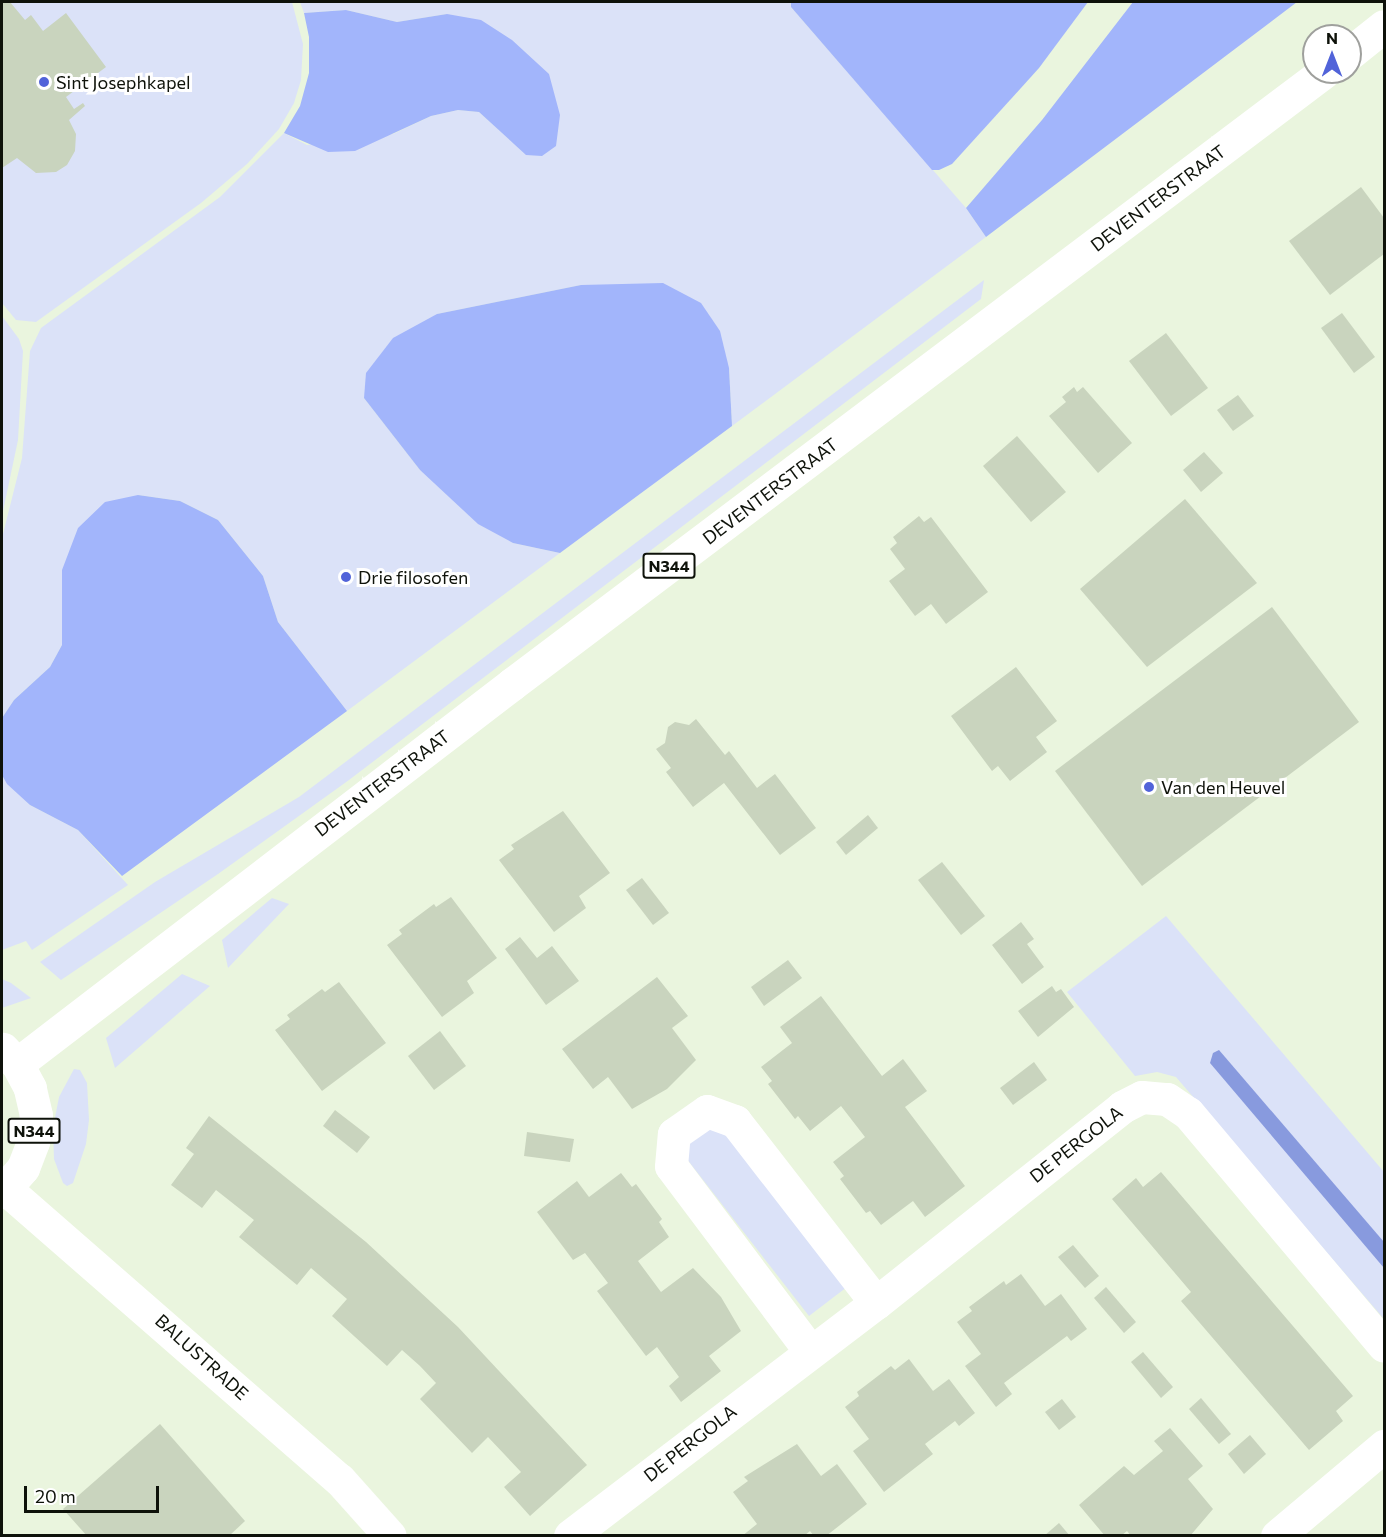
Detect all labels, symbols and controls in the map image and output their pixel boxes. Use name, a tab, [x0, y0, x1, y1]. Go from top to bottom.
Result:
north arrow	[1302, 24, 1362, 84]
text: N	[1326, 28, 1338, 47]
place label: Sint Josephkapel	[56, 71, 191, 93]
marker: Sint Josephkapel	[37, 75, 51, 89]
street label: DEVENTERSTRAAT	[1086, 140, 1230, 256]
street label: DEVENTERSTRAAT	[698, 433, 842, 549]
road number: N344	[642, 553, 696, 579]
place label: Drie filosofen	[358, 566, 468, 588]
marker: Drie filosofen	[339, 570, 353, 584]
street label: DEVENTERSTRAAT	[310, 725, 454, 841]
place label: Van den Heuvel	[1161, 776, 1285, 798]
marker: Van den Heuvel	[1142, 780, 1156, 794]
street label: DE PERGOLA	[1025, 1101, 1127, 1187]
road number: N344	[7, 1118, 61, 1144]
street label: BALUSTRADE	[151, 1310, 253, 1404]
street label: DE PERGOLA	[639, 1400, 741, 1486]
scale bar	[27, 1474, 162, 1512]
text: 20 m	[35, 1485, 76, 1507]

